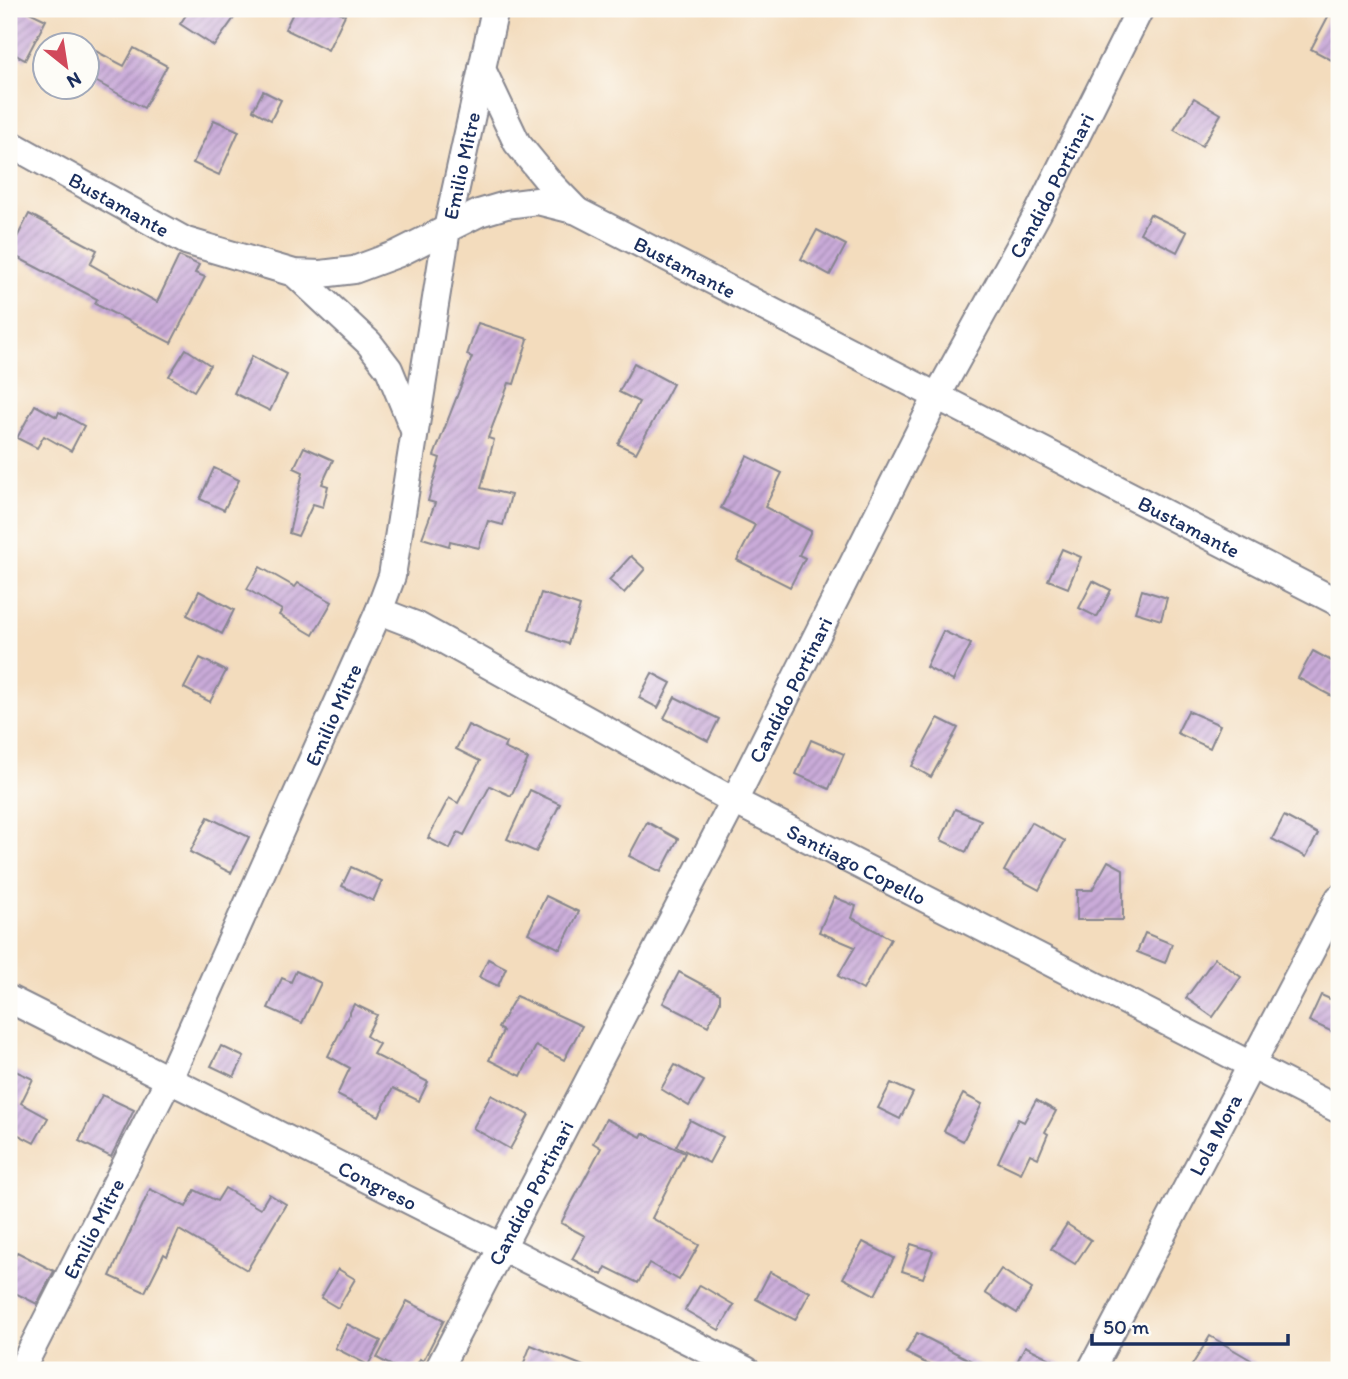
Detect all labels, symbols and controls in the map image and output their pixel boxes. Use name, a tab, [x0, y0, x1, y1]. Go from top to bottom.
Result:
north arrow	[32, 32, 102, 102]
text: N	[63, 67, 86, 93]
street label: Candido Portinari	[1003, 108, 1099, 262]
street label: Emilio Mitre	[437, 109, 485, 222]
street label: Bustamante	[65, 166, 174, 242]
street label: Bustamante	[630, 230, 740, 303]
street label: Bustamante	[1134, 489, 1244, 563]
street label: Candido Portinari	[743, 612, 837, 767]
street label: Emilio Mitre	[299, 659, 366, 770]
street label: Santiago Copello	[783, 818, 931, 910]
street label: Lola Mora	[1183, 1089, 1246, 1180]
street label: Candido Portinari	[482, 1116, 578, 1269]
street label: Congreso	[334, 1154, 422, 1215]
street label: Emilio Mitre	[57, 1174, 129, 1283]
scale bar	[1092, 1302, 1288, 1346]
text: 50 m	[1103, 1314, 1150, 1339]

